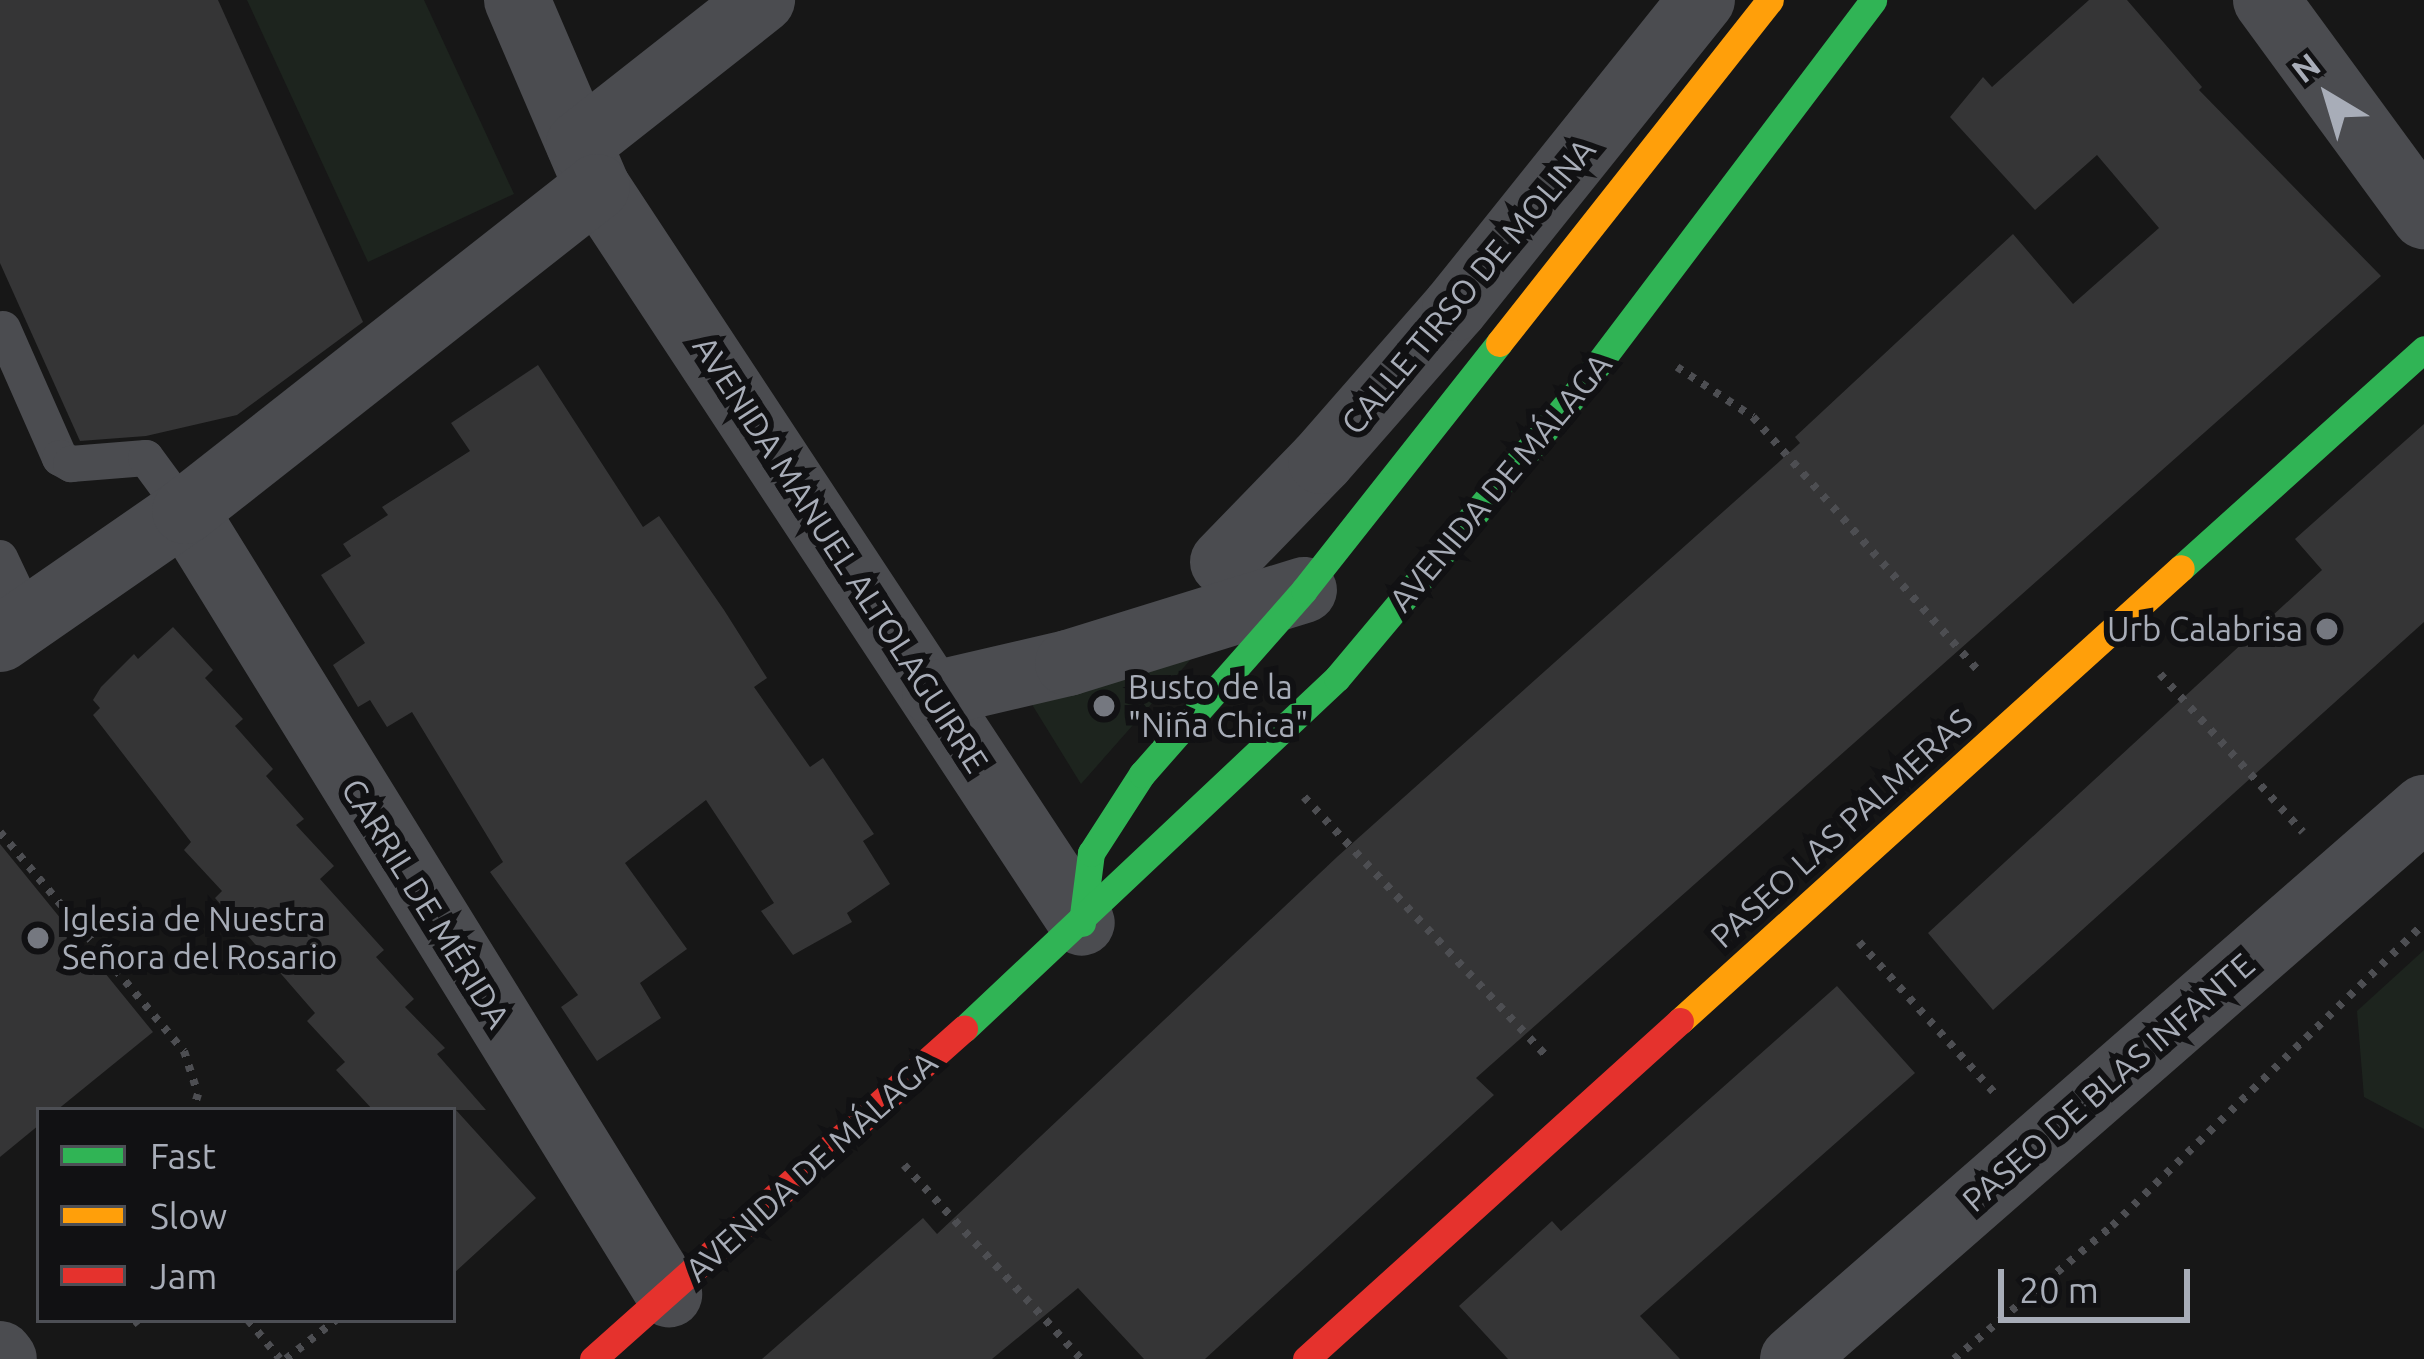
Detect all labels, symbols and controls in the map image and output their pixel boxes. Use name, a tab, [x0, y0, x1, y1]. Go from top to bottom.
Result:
north arrow	[2268, 36, 2388, 156]
text: N	[2284, 45, 2327, 89]
street label: CALLE TIRSO DE MOLINA	[1333, 130, 1603, 442]
street label: AVENIDA MANUEL ALTOLAGUIRRE	[685, 328, 997, 780]
street label: AVENIDA DE MÁLAGA	[1380, 345, 1620, 619]
place label: Urb Calabrisa	[2107, 609, 2303, 649]
marker: Urb Calabrisa	[2314, 616, 2340, 642]
place label: Busto de la "Niña Chica"	[1128, 667, 1308, 745]
marker: Busto de la "Niña Chica"	[1091, 693, 1117, 719]
street label: PASEO LAS PALMERAS	[1702, 700, 1980, 956]
street label: CARRIL DE MÉRIDA	[333, 771, 519, 1035]
place label: Iglesia de Nuestra Señora del Rosario	[62, 899, 337, 977]
marker: Iglesia de Nuestra Señora del Rosario	[25, 925, 51, 951]
street label: PASEO DE BLAS INFANTE	[1954, 944, 2262, 1220]
street label: AVENIDA DE MÁLAGA	[677, 1043, 945, 1289]
legend	[36, 1107, 456, 1323]
text: Fast	[150, 1135, 216, 1176]
text: Slow	[150, 1195, 227, 1236]
scale bar	[2004, 1245, 2196, 1319]
text: Jam	[150, 1255, 217, 1296]
text: 20 m	[2019, 1269, 2099, 1310]

